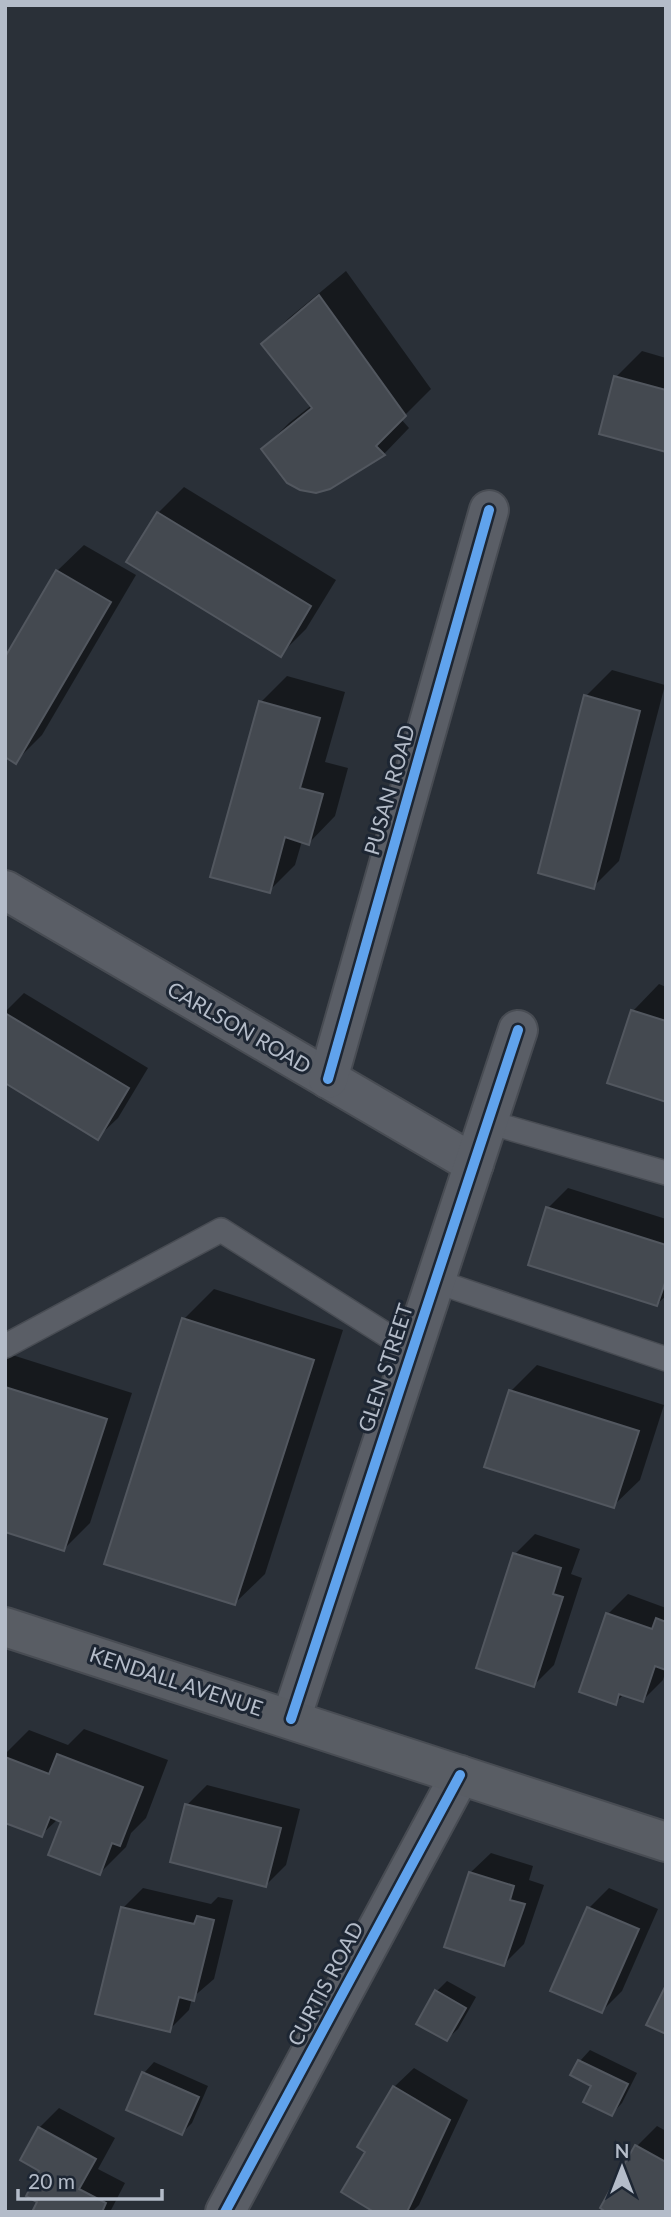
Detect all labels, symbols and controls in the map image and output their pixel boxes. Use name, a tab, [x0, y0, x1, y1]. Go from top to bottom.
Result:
street label: PUSAN ROAD	[358, 722, 419, 858]
street label: CARLSON ROAD	[164, 976, 316, 1078]
street label: GLEN STREET	[352, 1300, 417, 1435]
street label: KENDALL AVENUE	[87, 1641, 266, 1720]
street label: CURTIS ROAD	[282, 1917, 368, 2050]
north arrow	[587, 2133, 657, 2203]
text: N	[615, 2139, 629, 2162]
scale bar	[18, 2158, 161, 2202]
text: 20 m	[28, 2168, 75, 2193]

